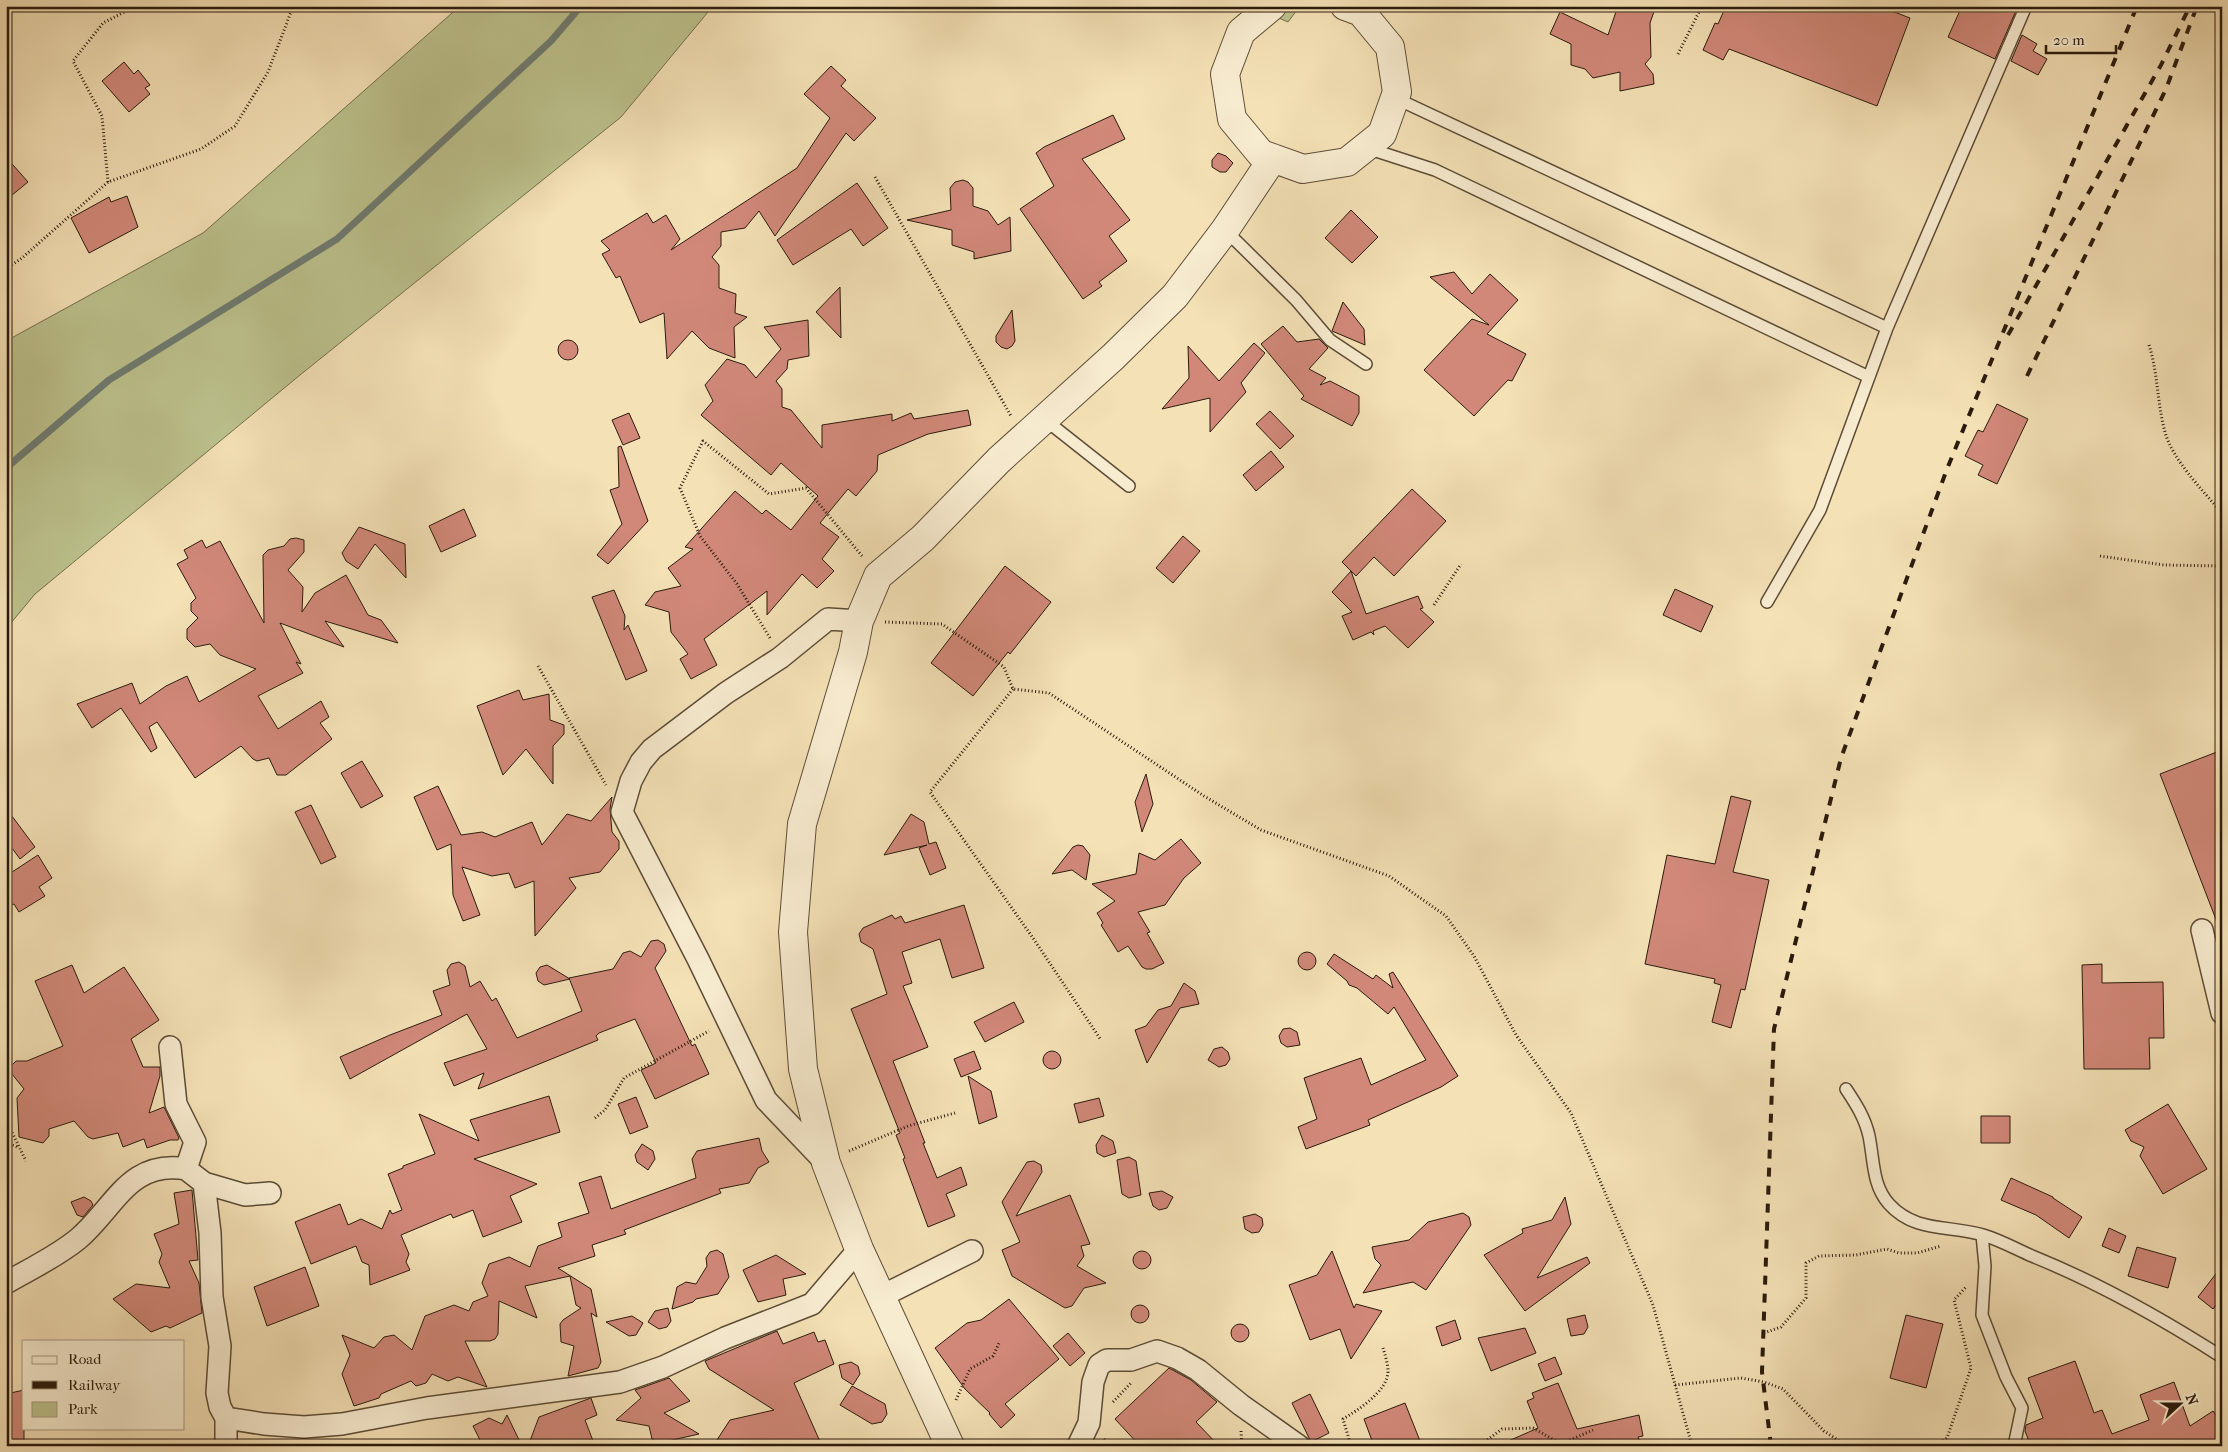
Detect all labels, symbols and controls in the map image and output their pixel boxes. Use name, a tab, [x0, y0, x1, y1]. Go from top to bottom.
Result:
scale bar	[2046, 22, 2116, 54]
text: 20 m	[2053, 31, 2085, 49]
legend	[22, 1340, 185, 1430]
text: Road	[68, 1350, 102, 1368]
text: Railway	[68, 1376, 121, 1394]
north arrow	[2156, 1380, 2206, 1430]
text: N	[2182, 1392, 2202, 1408]
text: Park	[68, 1400, 98, 1418]

